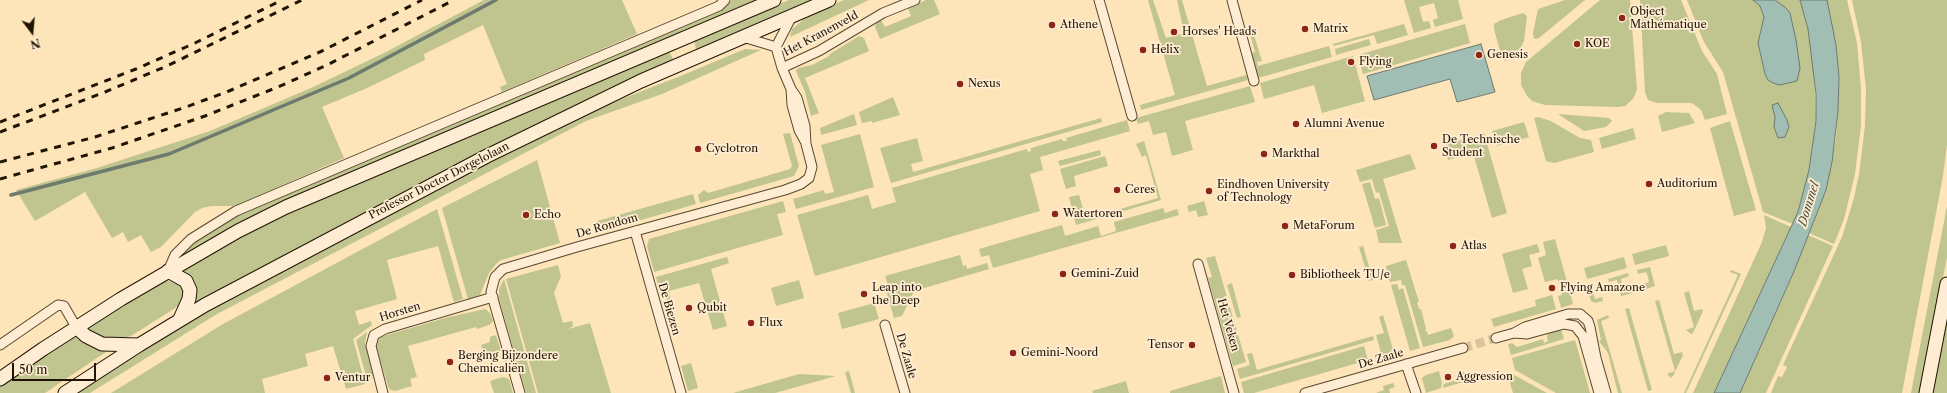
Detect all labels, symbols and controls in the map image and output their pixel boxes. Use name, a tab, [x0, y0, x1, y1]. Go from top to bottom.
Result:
place label: Object Mathématique	[1630, 5, 1707, 31]
street label: Het Kranenveld	[781, 9, 861, 59]
north arrow	[12, 12, 52, 52]
marker: Object Mathématique	[1617, 13, 1627, 23]
place label: Athene	[1060, 18, 1098, 32]
marker: Athene	[1047, 20, 1057, 30]
place label: Matrix	[1313, 22, 1348, 36]
marker: Matrix	[1300, 24, 1310, 34]
place label: Horses' Heads	[1182, 25, 1256, 39]
marker: Horses' Heads	[1169, 27, 1179, 37]
text: N	[29, 35, 42, 52]
place label: KOE	[1585, 37, 1610, 51]
marker: KOE	[1572, 39, 1582, 49]
place label: Helix	[1151, 43, 1179, 57]
marker: Helix	[1138, 45, 1148, 55]
place label: Genesis	[1487, 48, 1528, 62]
marker: Genesis	[1474, 50, 1484, 60]
place label: Flying	[1359, 55, 1391, 69]
marker: Flying	[1346, 57, 1356, 67]
place label: Nexus	[968, 77, 1001, 91]
marker: Nexus	[955, 79, 965, 89]
place label: Alumni Avenue	[1304, 117, 1385, 131]
marker: Alumni Avenue	[1291, 119, 1301, 129]
place label: De Technische Student	[1442, 133, 1520, 159]
street label: Professor Doctor Dorgelolaan	[367, 140, 511, 222]
marker: De Technische Student	[1429, 141, 1439, 151]
place label: Cyclotron	[706, 142, 758, 156]
marker: Cyclotron	[693, 144, 703, 154]
place label: Markthal	[1272, 147, 1320, 161]
marker: Markthal	[1259, 149, 1269, 159]
place label: Auditorium	[1657, 177, 1717, 191]
place label: Eindhoven University of Technology	[1217, 178, 1329, 204]
marker: Auditorium	[1644, 179, 1654, 189]
water label: Dommel	[1795, 180, 1823, 228]
place label: Ceres	[1125, 183, 1155, 197]
marker: Ceres	[1112, 185, 1122, 195]
marker: Eindhoven University of Technology	[1204, 186, 1214, 196]
place label: Watertoren	[1063, 207, 1123, 221]
place label: Echo	[534, 208, 561, 222]
marker: Watertoren	[1050, 209, 1060, 219]
marker: Echo	[521, 210, 531, 220]
street label: De Rondom	[575, 211, 639, 241]
place label: MetaForum	[1293, 219, 1355, 233]
marker: MetaForum	[1280, 221, 1290, 231]
place label: Atlas	[1461, 239, 1487, 253]
marker: Atlas	[1448, 241, 1458, 251]
place label: Gemini-Zuid	[1071, 267, 1139, 281]
place label: Bibliotheek TU/e	[1300, 268, 1390, 282]
marker: Gemini-Zuid	[1058, 269, 1068, 279]
marker: Bibliotheek TU/e	[1287, 270, 1297, 280]
street label: De Biezen	[655, 281, 683, 337]
place label: Leap into the Deep	[872, 281, 922, 307]
place label: Flying Amazone	[1560, 281, 1645, 295]
marker: Flying Amazone	[1547, 283, 1557, 293]
marker: Leap into the Deep	[859, 289, 869, 299]
street label: Het Veken	[1214, 297, 1242, 353]
street label: Horsten	[378, 300, 422, 324]
place label: Qubit	[697, 301, 727, 315]
marker: Qubit	[684, 303, 694, 313]
place label: Flux	[759, 316, 783, 330]
marker: Flux	[746, 318, 756, 328]
street label: De Zaale	[893, 332, 919, 380]
place label: Tensor	[1148, 338, 1184, 352]
marker: Tensor	[1187, 340, 1197, 350]
place label: Gemini-Noord	[1021, 346, 1098, 360]
street label: De Zaale	[1357, 346, 1405, 372]
marker: Gemini-Noord	[1008, 348, 1018, 358]
place label: Berging Bijzondere Chemicaliën	[458, 349, 558, 375]
scale bar	[14, 355, 98, 381]
marker: Berging Bijzondere Chemicaliën	[445, 357, 455, 367]
text: 50 m	[19, 362, 48, 377]
place label: Aggression	[1456, 370, 1513, 384]
place label: Ventur	[335, 371, 370, 385]
marker: Aggression	[1443, 372, 1453, 382]
marker: Ventur	[322, 373, 332, 383]

